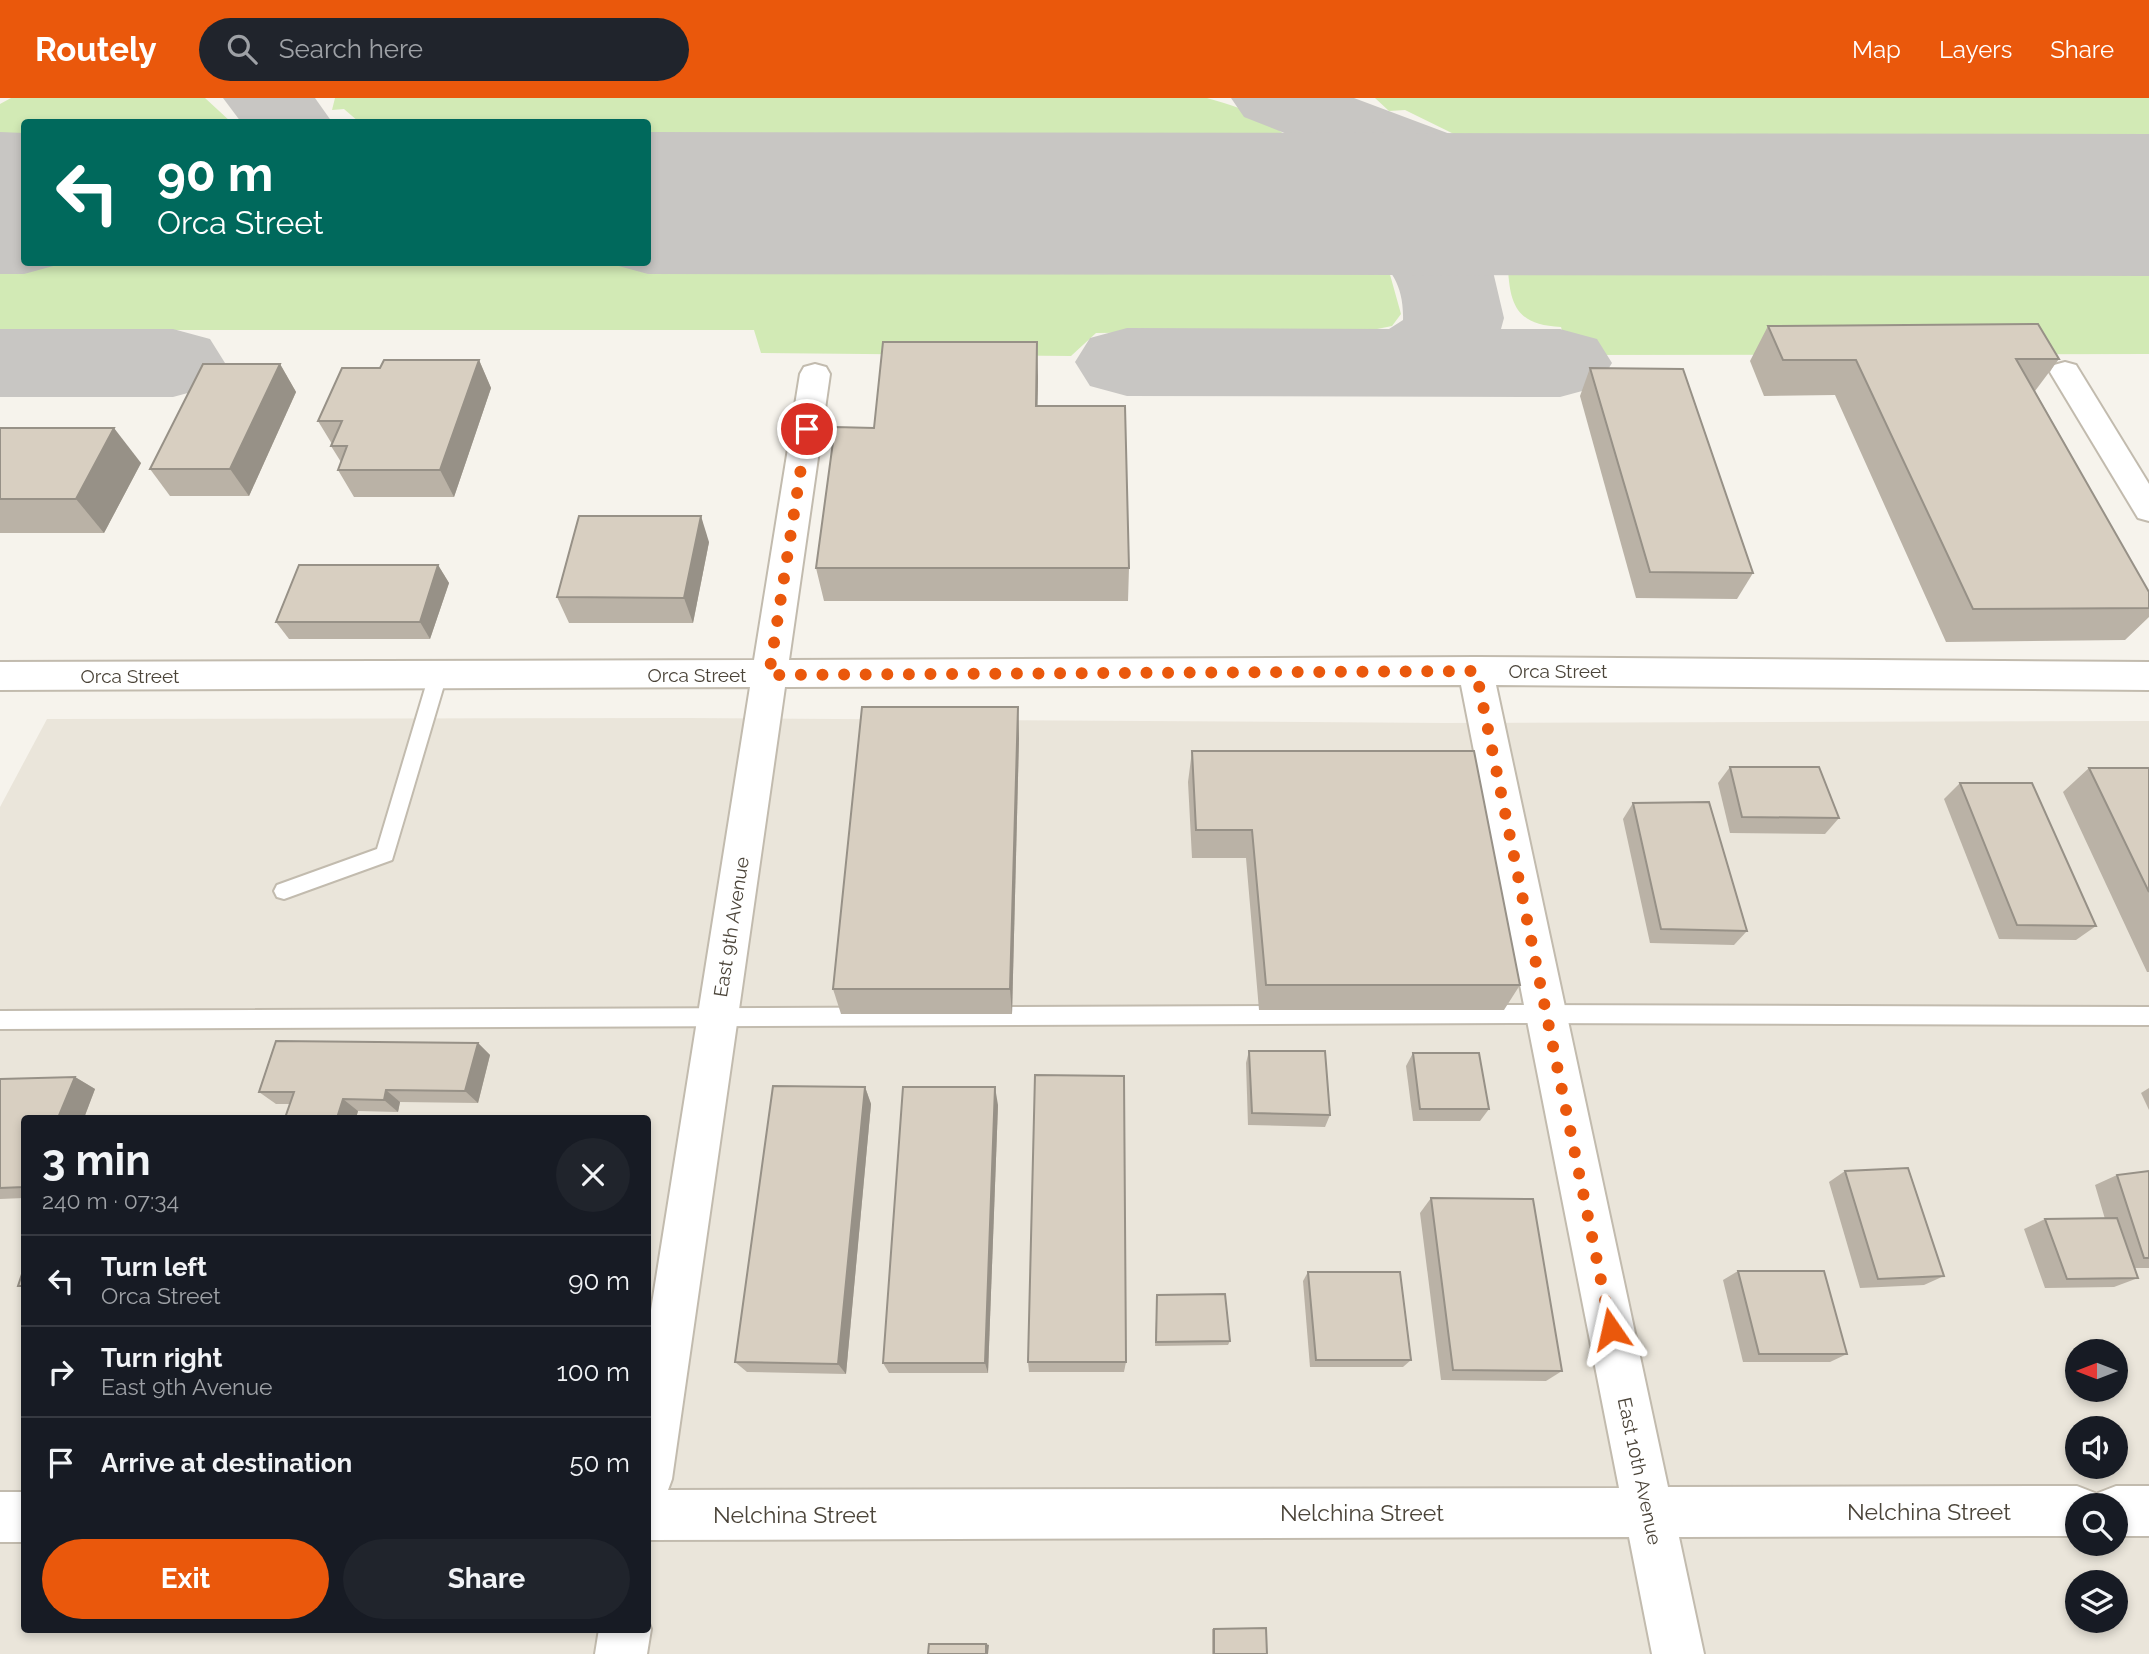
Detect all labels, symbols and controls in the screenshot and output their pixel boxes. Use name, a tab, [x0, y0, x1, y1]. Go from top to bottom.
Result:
search box	[199, 18, 689, 81]
text: Routely	[35, 30, 157, 69]
icon: search	[223, 30, 261, 68]
text: Search here	[279, 34, 423, 64]
text: Map	[1852, 35, 1901, 64]
text: Layers	[1939, 35, 2012, 64]
text: Share	[2050, 35, 2114, 64]
text: 90 m	[157, 145, 273, 202]
icon: left	[42, 147, 133, 238]
text: Orca Street	[157, 204, 324, 241]
pin	[777, 399, 837, 459]
icon: arrive	[788, 410, 826, 448]
street label: Orca Street	[1509, 660, 1608, 682]
street label: Orca Street	[648, 664, 747, 686]
street label: Orca Street	[81, 665, 180, 687]
street label: East 9th Avenue	[709, 855, 753, 999]
text: 3 min	[42, 1136, 151, 1185]
button: close	[556, 1138, 630, 1212]
text: 240 m · 07:34	[42, 1187, 179, 1214]
text: Turn left	[101, 1252, 207, 1282]
icon: left	[42, 1262, 80, 1300]
text: 90 m	[568, 1266, 630, 1296]
text: Orca Street	[101, 1282, 221, 1309]
position arrow	[1574, 1292, 1648, 1366]
north arrow	[2065, 1339, 2128, 1402]
map controls	[2065, 1339, 2128, 1633]
text: Turn right	[101, 1343, 222, 1373]
icon: right	[42, 1353, 80, 1391]
text: 100 m	[557, 1357, 630, 1387]
text: East 9th Avenue	[101, 1373, 273, 1400]
street label: East 10th Avenue	[1614, 1395, 1666, 1547]
button: sound	[2065, 1416, 2128, 1479]
icon: arrive	[42, 1444, 80, 1482]
text: Arrive at destination	[101, 1448, 352, 1478]
text: 50 m	[569, 1448, 630, 1478]
button: search	[2065, 1493, 2128, 1556]
street label: Nelchina Street	[1847, 1498, 2011, 1525]
street label: Nelchina Street	[1280, 1499, 1444, 1526]
street label: Nelchina Street	[713, 1501, 877, 1528]
button: Exit	[42, 1539, 329, 1619]
button: Share	[343, 1539, 630, 1619]
button: layers	[2065, 1570, 2128, 1633]

